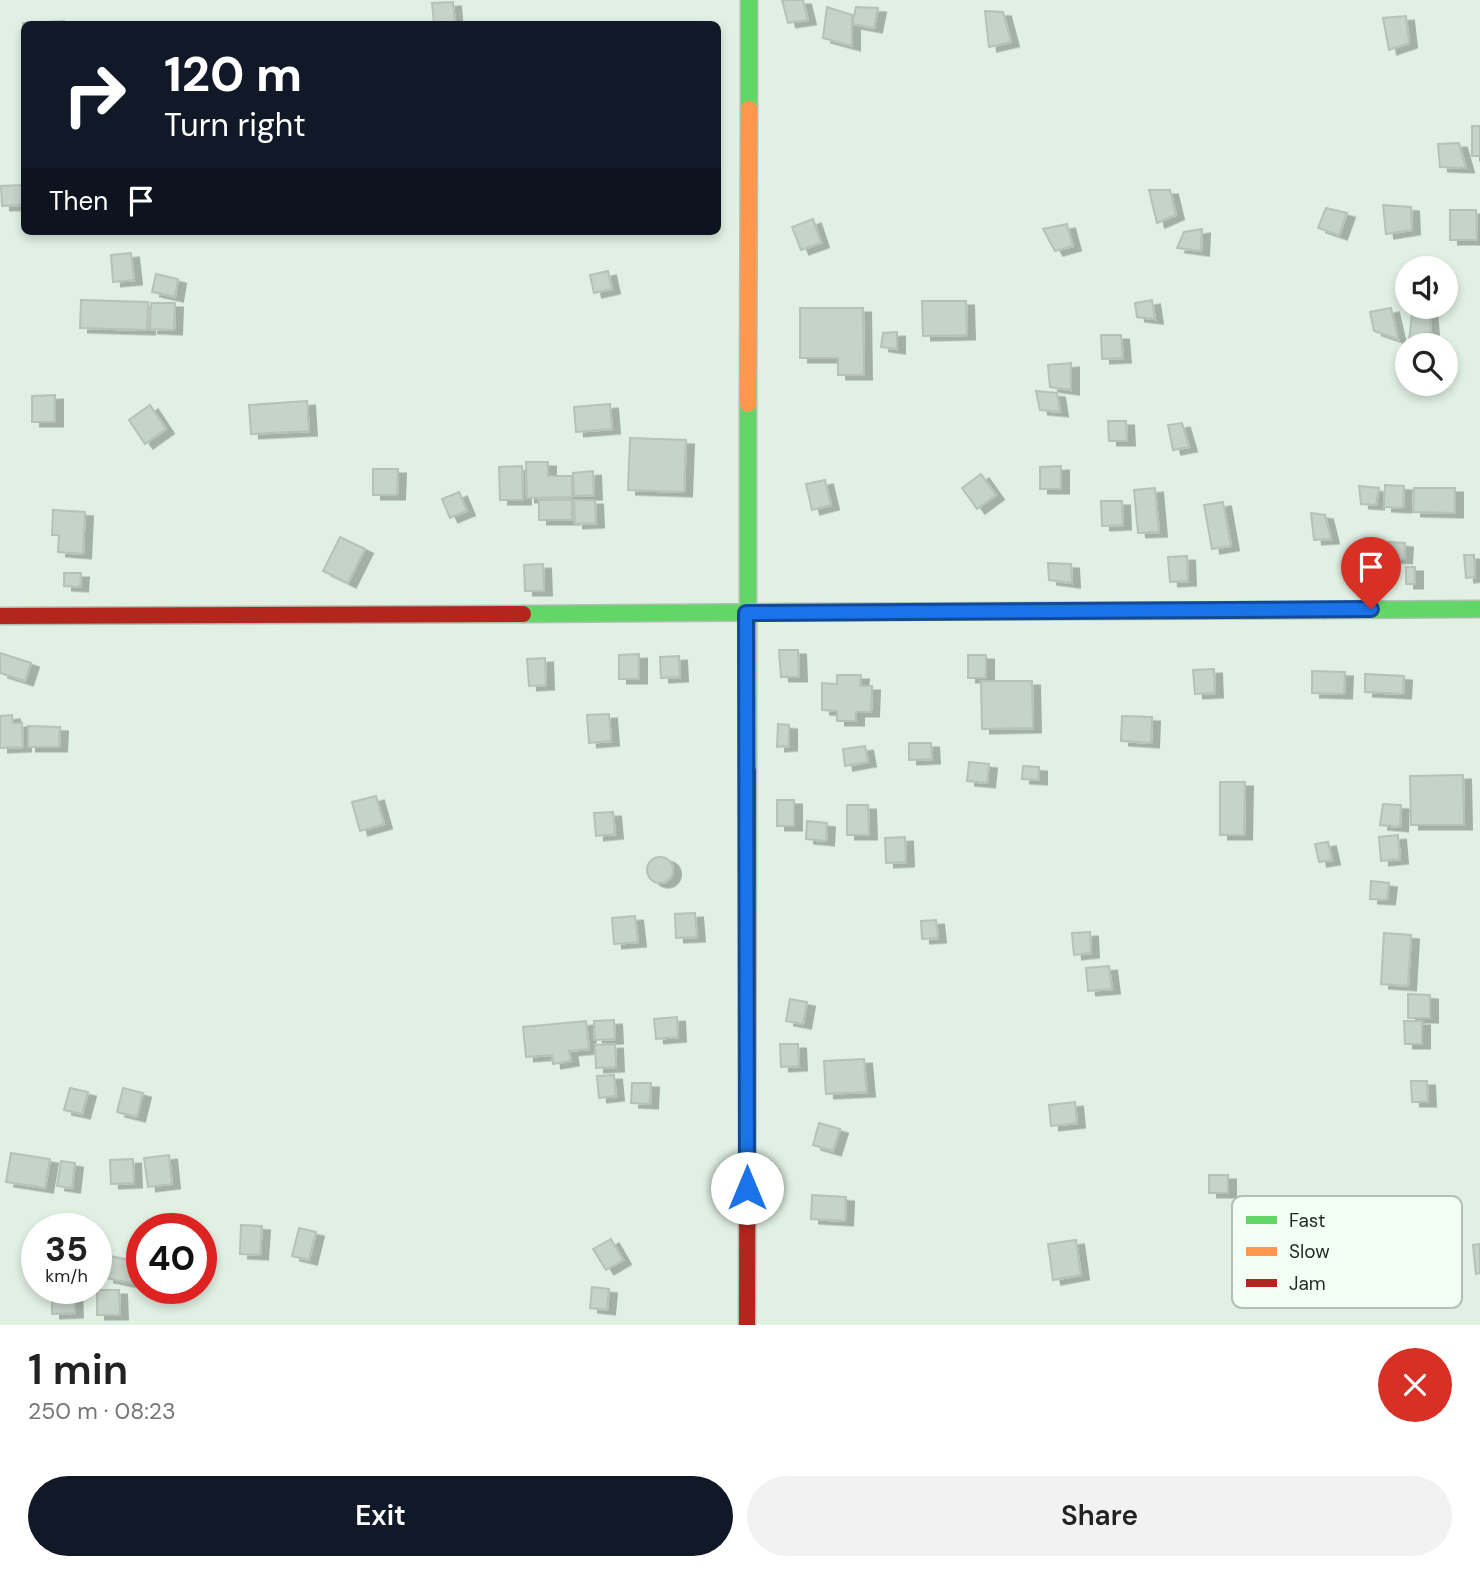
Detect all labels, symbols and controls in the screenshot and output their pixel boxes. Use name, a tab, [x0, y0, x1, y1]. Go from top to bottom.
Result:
text: 120 m	[164, 42, 302, 106]
icon: right	[49, 49, 140, 140]
text: Turn right	[164, 104, 306, 146]
icon: arrive	[122, 182, 160, 220]
text: Then	[49, 184, 108, 218]
map controls	[1395, 256, 1458, 396]
button: sound	[1395, 256, 1458, 319]
button: search	[1395, 333, 1458, 396]
pin	[1341, 537, 1401, 609]
icon: arrive	[1352, 548, 1390, 586]
position arrow	[710, 1151, 784, 1225]
legend	[1232, 1196, 1462, 1308]
text: Fast	[1289, 1208, 1325, 1233]
speed limit sign: 40	[126, 1213, 217, 1304]
text: 35	[45, 1226, 88, 1272]
text: Slow	[1289, 1239, 1330, 1264]
text: km/h	[45, 1264, 88, 1288]
text: Jam	[1289, 1271, 1326, 1296]
text: 1 min	[28, 1342, 128, 1397]
button: close	[1378, 1348, 1452, 1422]
text: 250 m · 08:23	[28, 1396, 176, 1426]
button: Exit	[28, 1476, 733, 1556]
button: Share	[747, 1476, 1452, 1556]

